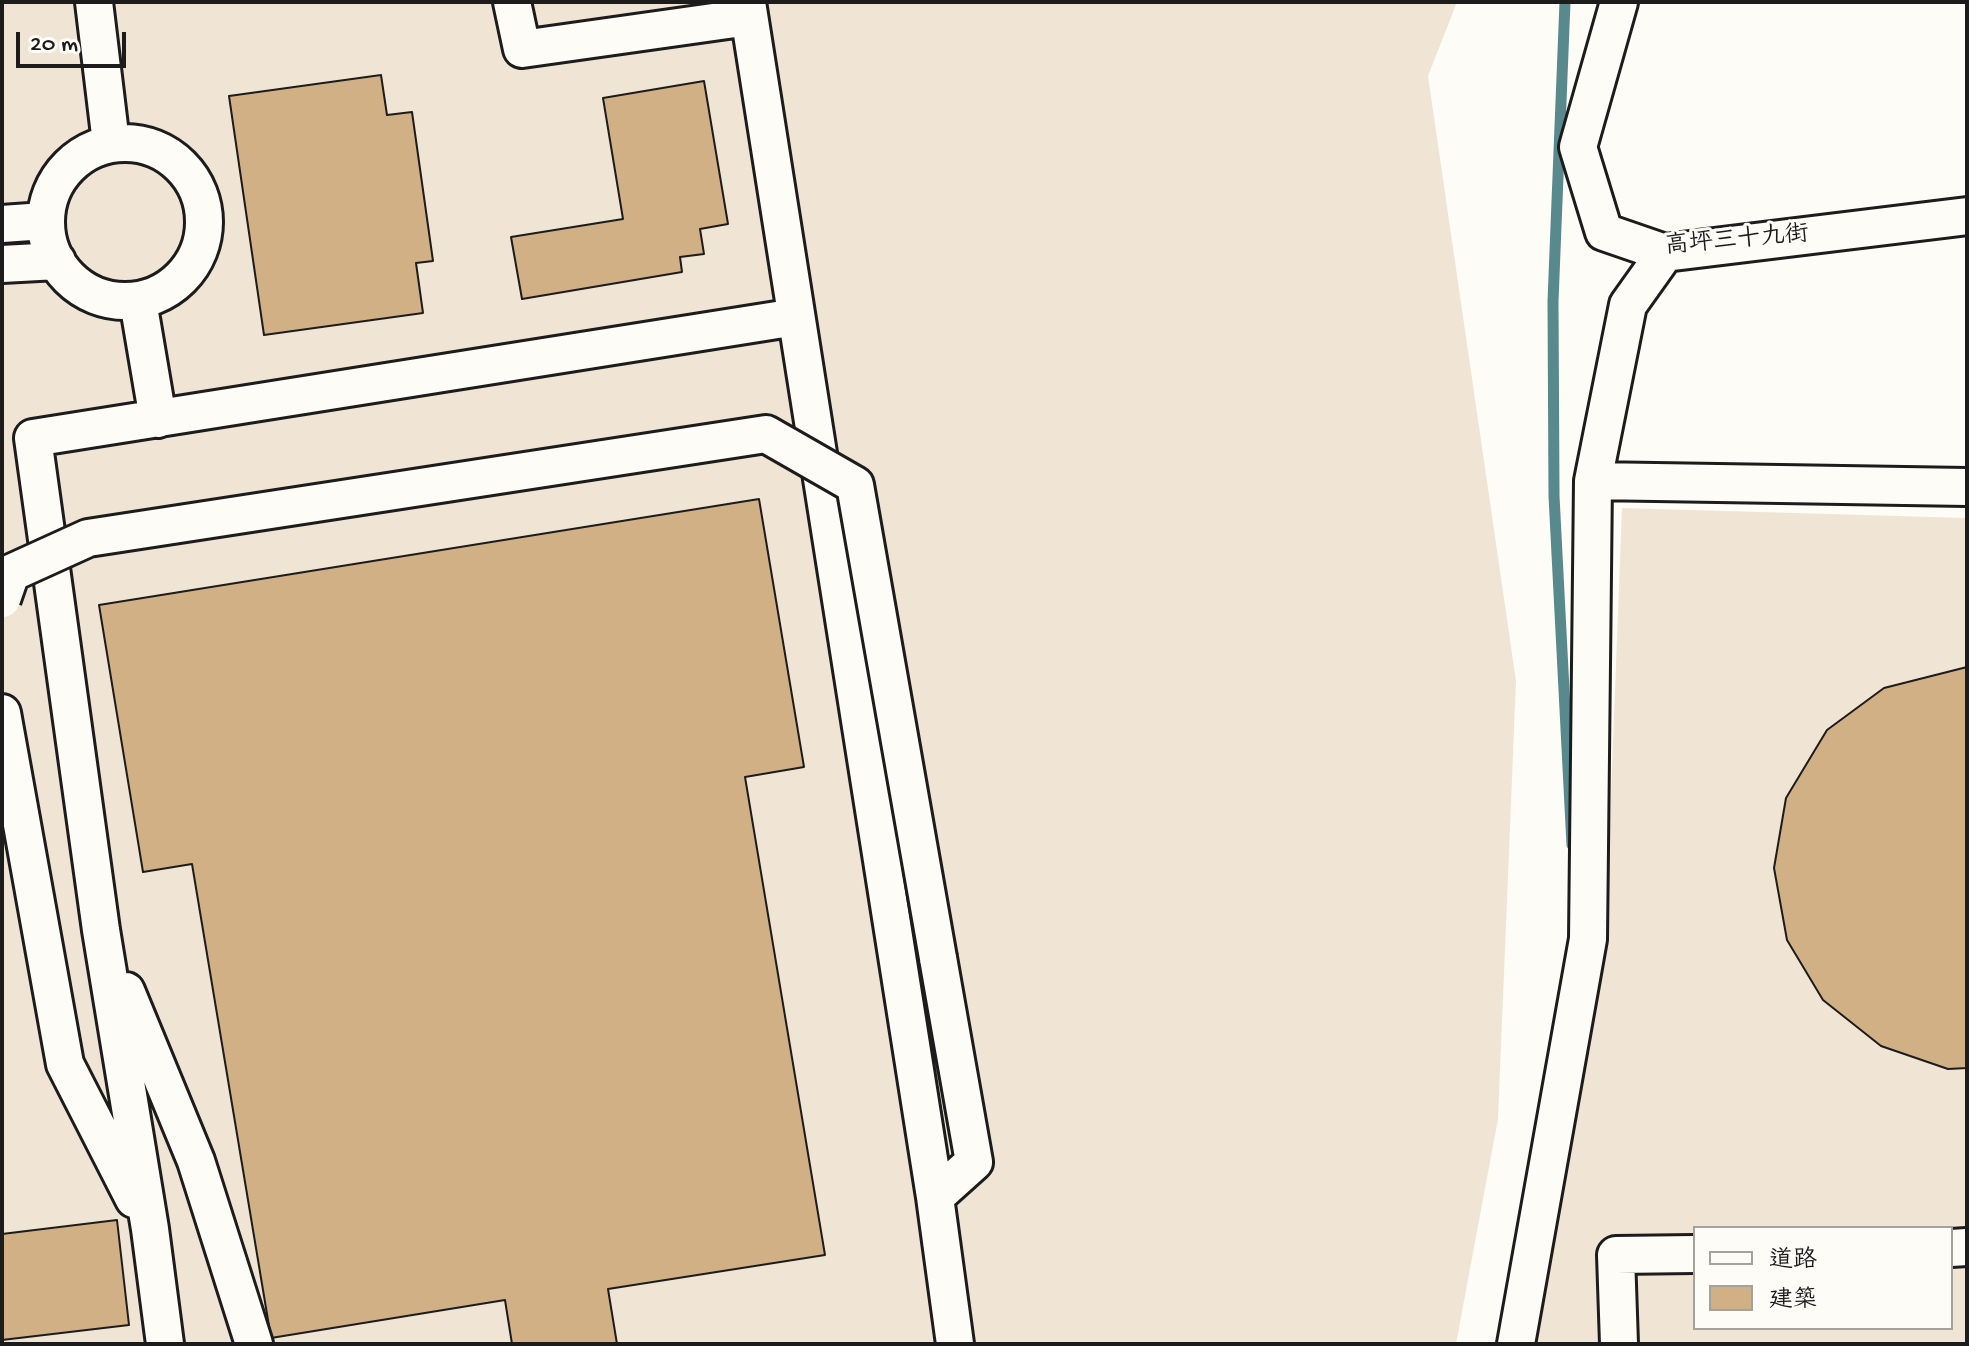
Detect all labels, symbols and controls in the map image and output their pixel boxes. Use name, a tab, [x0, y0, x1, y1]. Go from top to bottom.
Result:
scale bar	[20, 16, 130, 66]
text: 20 m	[30, 31, 78, 60]
street label: 高坪三十九街	[1664, 221, 1810, 263]
legend	[1693, 1226, 1953, 1330]
text: 道路	[1769, 1247, 1817, 1276]
text: 建築	[1769, 1287, 1817, 1316]

